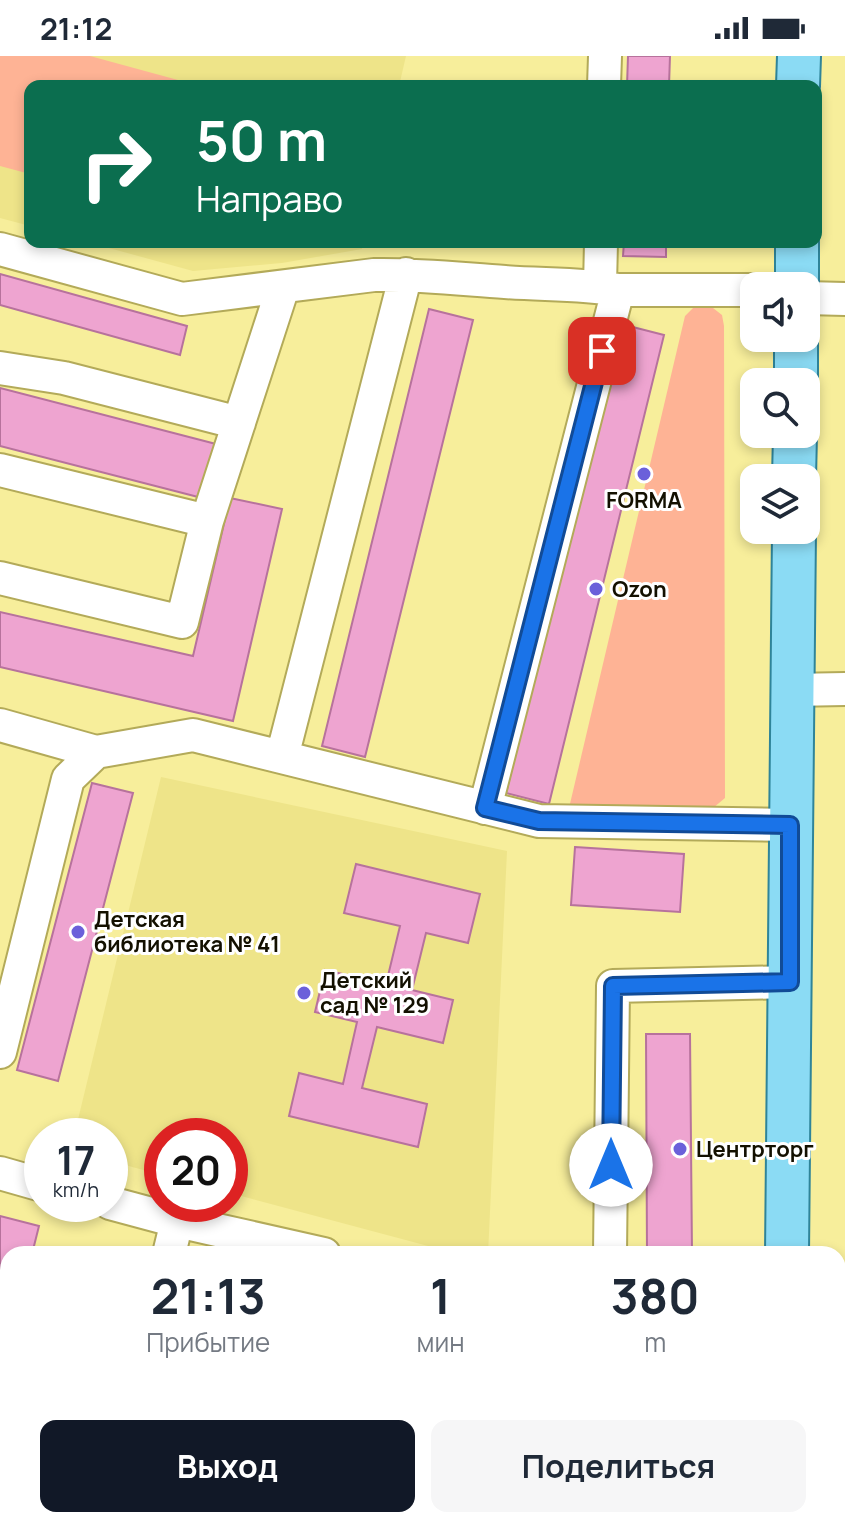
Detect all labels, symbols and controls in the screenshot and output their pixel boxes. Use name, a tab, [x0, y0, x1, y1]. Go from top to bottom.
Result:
text: 21:12	[40, 8, 112, 49]
text: 50 m	[196, 101, 327, 178]
icon: right	[64, 112, 168, 216]
text: Направо	[196, 174, 343, 223]
map controls	[740, 272, 820, 544]
button: sound	[740, 272, 820, 352]
pin	[568, 317, 636, 385]
icon: arrive	[580, 329, 624, 373]
button: search	[740, 368, 820, 448]
button: layers	[740, 464, 820, 544]
marker: FORMA	[635, 465, 653, 483]
place label: FORMA	[606, 485, 682, 515]
place label: Ozon	[612, 574, 667, 604]
marker: Ozon	[587, 580, 605, 598]
place label: Детская библиотека № 41	[94, 904, 280, 959]
marker: Детская библиотека № 41	[69, 923, 87, 941]
place label: Детский сад № 129	[320, 965, 429, 1020]
marker: Детский сад № 129	[295, 984, 313, 1002]
speed limit sign: 20	[144, 1118, 248, 1222]
position arrow	[569, 1123, 653, 1207]
text: 17	[57, 1132, 95, 1187]
place label: Центрторг	[696, 1134, 814, 1164]
marker: Центрторг	[671, 1140, 689, 1158]
text: km/h	[53, 1176, 99, 1203]
text: 21:13	[151, 1263, 266, 1328]
text: 1	[430, 1263, 451, 1328]
text: 380	[611, 1263, 700, 1328]
text: Прибытие	[146, 1324, 270, 1360]
text: мин	[416, 1324, 465, 1360]
text: m	[644, 1324, 666, 1360]
button: Выход	[40, 1420, 415, 1512]
button: Поделиться	[431, 1420, 806, 1512]

